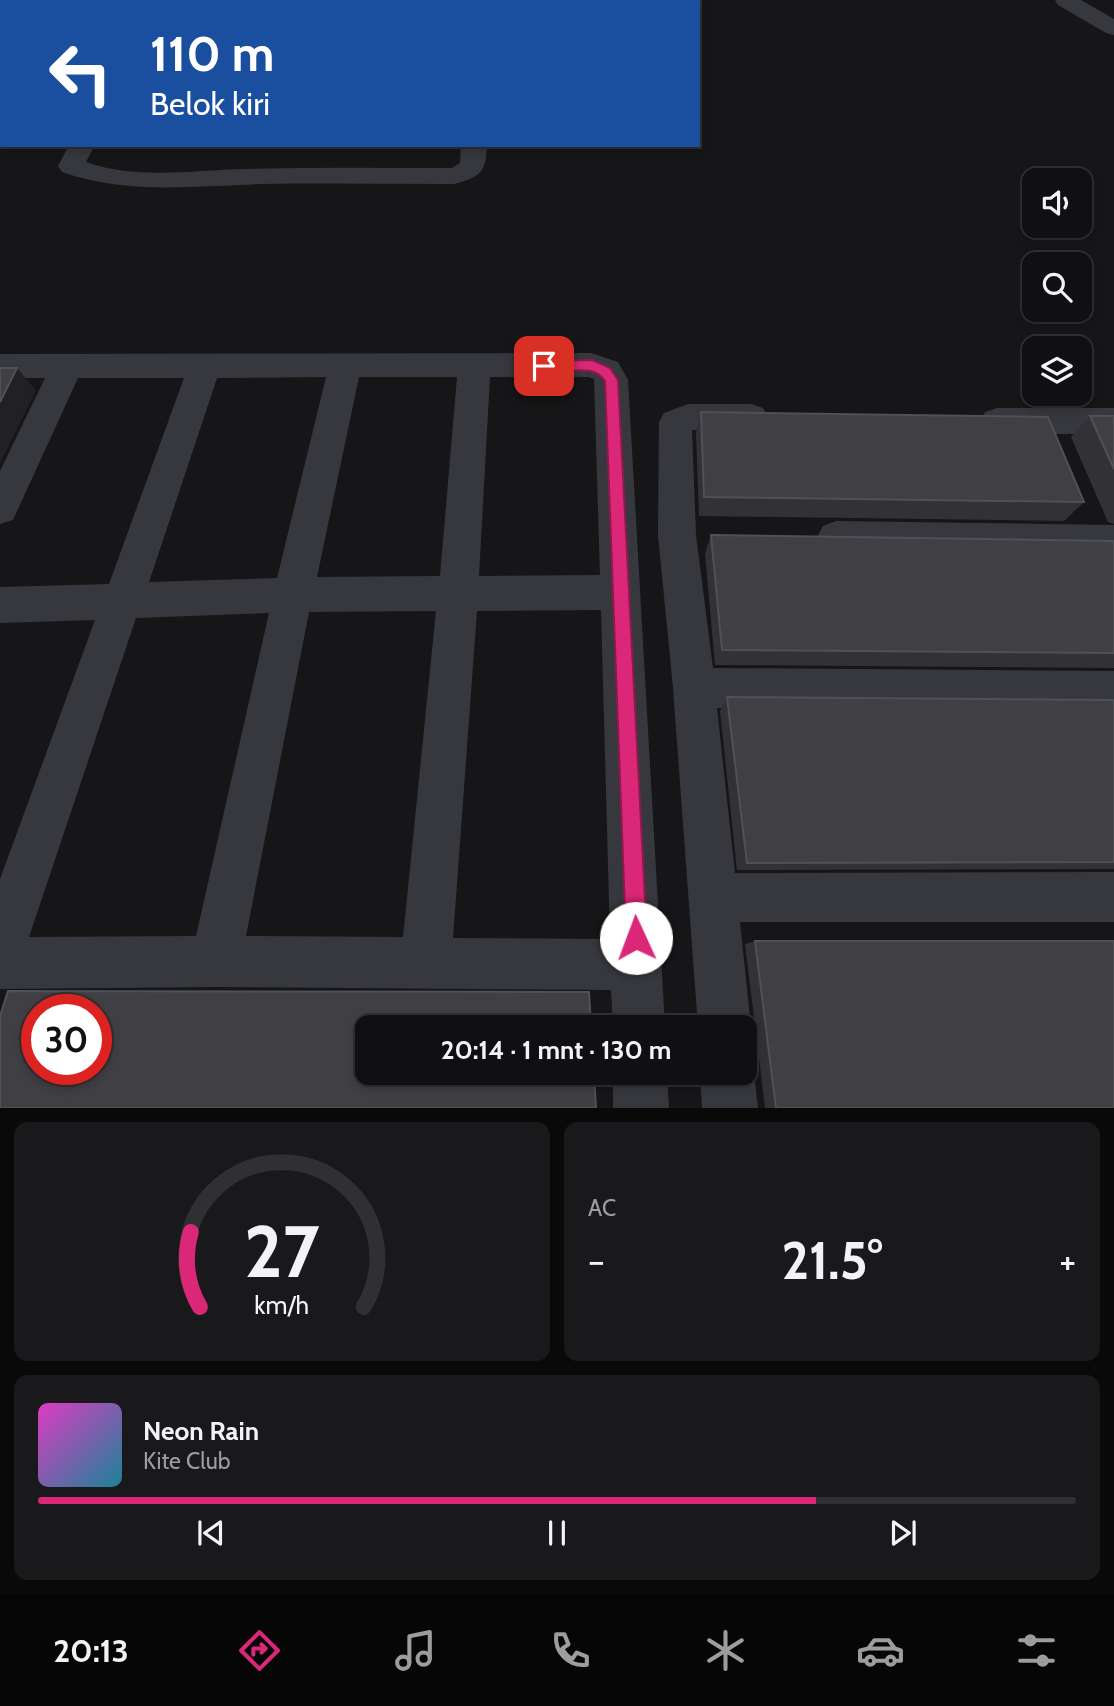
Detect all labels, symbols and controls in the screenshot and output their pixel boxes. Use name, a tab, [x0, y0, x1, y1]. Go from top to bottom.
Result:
text: 110 m	[150, 24, 274, 83]
icon: left	[35, 28, 126, 119]
text: Belok kiri	[150, 84, 270, 123]
map controls	[1022, 168, 1092, 406]
button: sound	[1022, 168, 1092, 238]
button: search	[1022, 252, 1092, 322]
pin	[514, 336, 574, 396]
button: layers	[1022, 336, 1092, 406]
icon: arrive	[525, 347, 563, 385]
position arrow	[599, 901, 673, 975]
speed limit sign: 30	[21, 994, 112, 1085]
text: 20:14 · 1 mnt · 130 m	[441, 1034, 671, 1066]
text: AC	[588, 1194, 616, 1222]
text: 27	[244, 1208, 320, 1296]
text: 21.5°	[781, 1229, 883, 1292]
text: −	[588, 1237, 605, 1284]
text: +	[1059, 1237, 1076, 1284]
text: km/h	[255, 1290, 309, 1320]
text: Neon Rain	[143, 1415, 259, 1447]
text: Kite Club	[143, 1447, 230, 1475]
icon: previous	[192, 1514, 230, 1552]
icon: pause	[538, 1514, 576, 1552]
icon: next	[884, 1514, 922, 1552]
icon: directions	[235, 1626, 284, 1675]
icon: music	[391, 1626, 440, 1675]
icon: phone	[546, 1626, 595, 1675]
icon: climate	[701, 1626, 750, 1675]
icon: car	[856, 1626, 905, 1675]
icon: filters	[1012, 1626, 1061, 1675]
text: 20:13	[53, 1631, 129, 1670]

